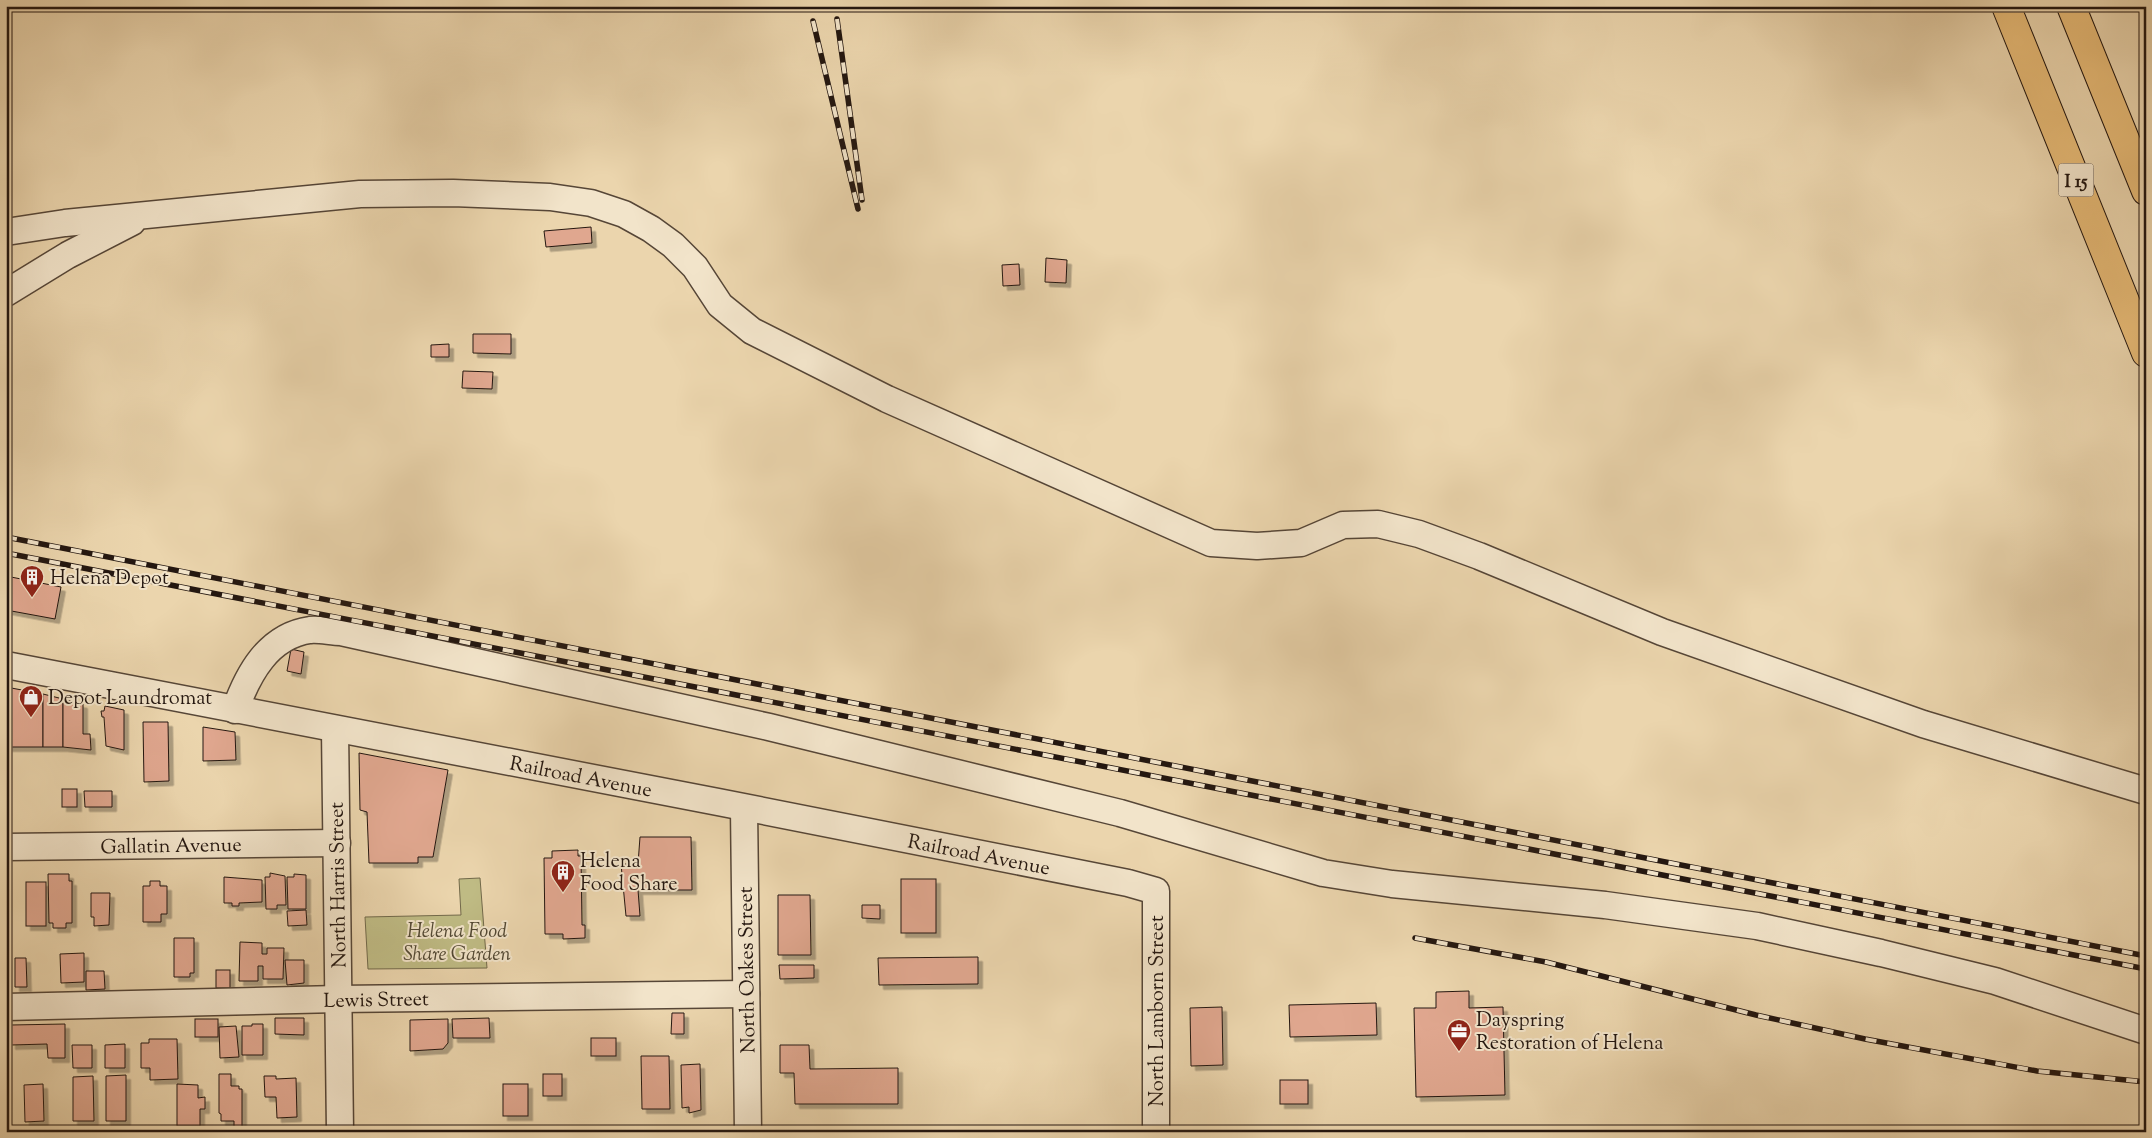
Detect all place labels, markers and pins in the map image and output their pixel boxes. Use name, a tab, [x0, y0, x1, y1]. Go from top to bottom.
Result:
building icon: Helena Depot	[19, 564, 45, 598]
place label: Helena Depot	[50, 565, 169, 594]
shop icon: Depot Laundromat	[18, 684, 44, 718]
place label: Depot Laundromat	[48, 685, 212, 714]
place label: Helena Food Share	[580, 848, 678, 900]
building icon: Helena Food Share	[550, 859, 576, 893]
place label: Dayspring Restoration of Helena	[1476, 1007, 1664, 1059]
office icon: Dayspring Restoration of Helena	[1446, 1018, 1472, 1052]

